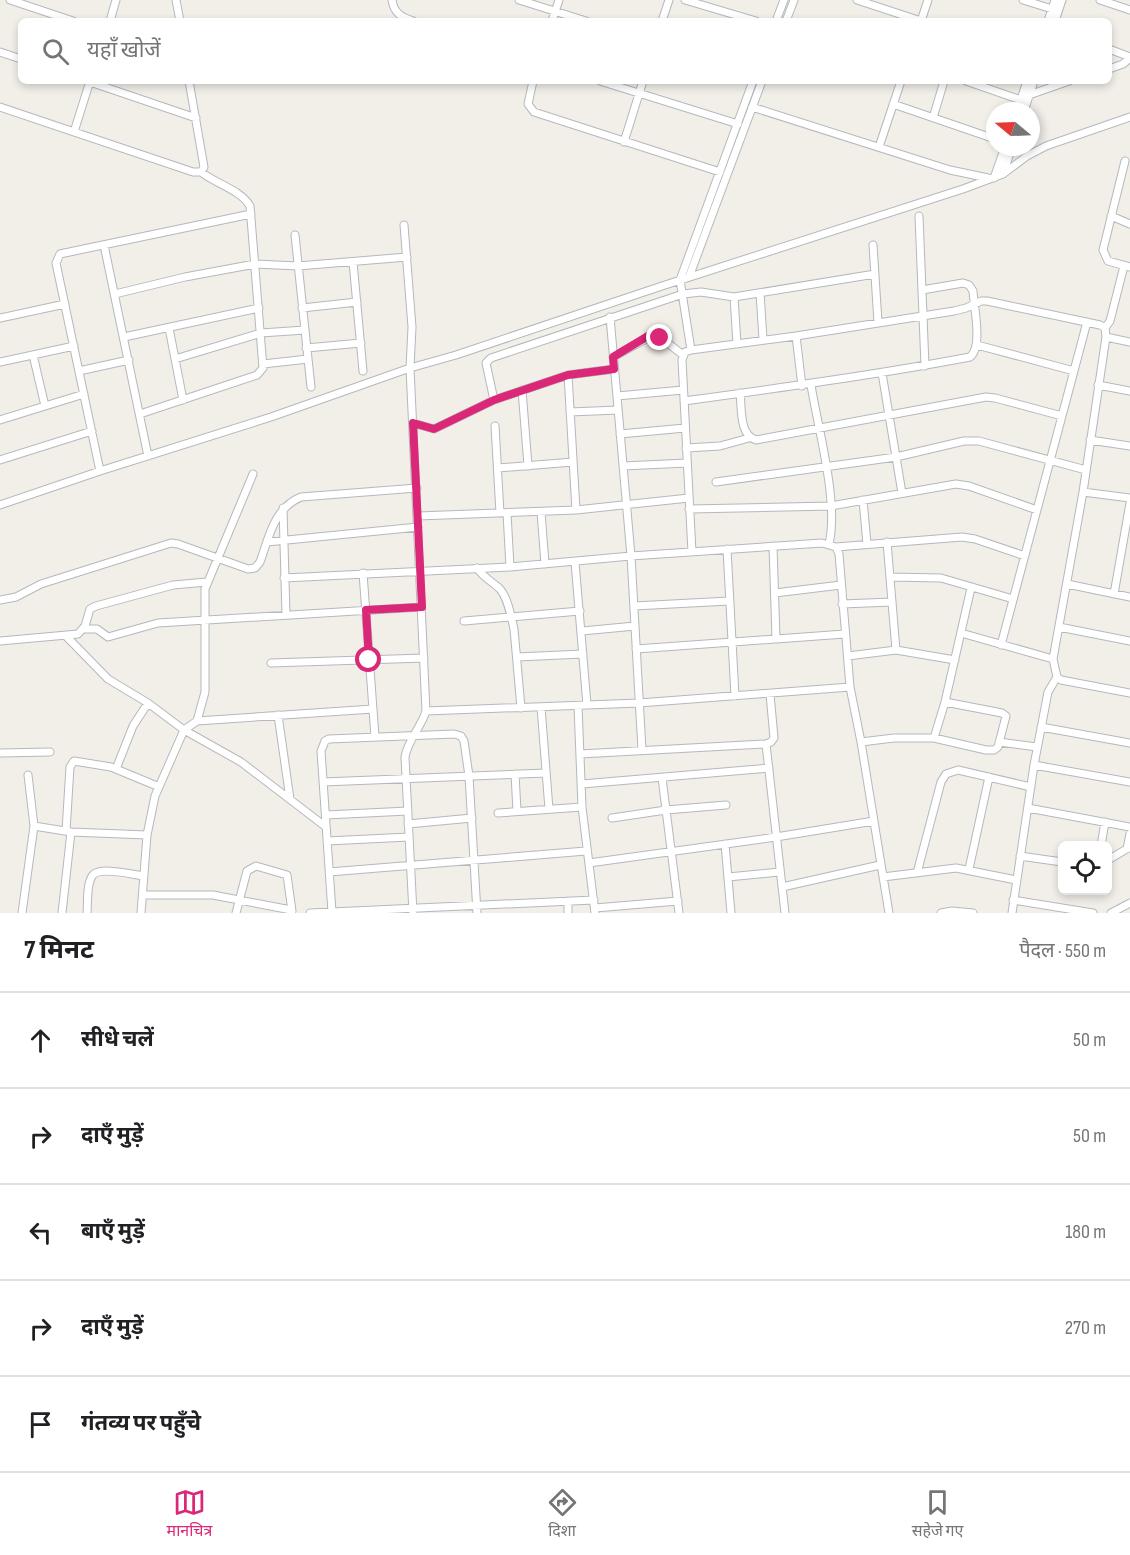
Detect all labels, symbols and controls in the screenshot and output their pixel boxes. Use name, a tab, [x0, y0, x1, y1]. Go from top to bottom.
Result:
search box	[18, 18, 1112, 84]
icon: search	[39, 35, 72, 68]
text: यहाँ खोजें	[87, 37, 161, 64]
north arrow	[986, 102, 1040, 156]
route end	[646, 324, 672, 350]
route start	[355, 646, 381, 672]
map controls	[1058, 841, 1112, 895]
button: locate	[1058, 841, 1112, 895]
text: 7 मिनट	[24, 935, 94, 966]
text: पैदल · 550 m	[1019, 939, 1106, 963]
icon: ahead	[24, 1024, 57, 1057]
text: सीधे चलें	[81, 1026, 154, 1053]
text: 50 m	[1073, 1028, 1106, 1052]
icon: right	[24, 1120, 57, 1153]
text: दाएँ मुड़ें	[81, 1122, 144, 1149]
text: 50 m	[1073, 1124, 1106, 1148]
icon: left	[24, 1216, 57, 1249]
text: बाएँ मुड़ें	[81, 1218, 145, 1245]
text: 180 m	[1065, 1220, 1106, 1244]
icon: right	[24, 1312, 57, 1345]
text: दाएँ मुड़ें	[81, 1314, 144, 1341]
text: 270 m	[1065, 1316, 1106, 1340]
icon: arrive	[24, 1408, 57, 1441]
text: गंतव्य पर पहुँचे	[81, 1410, 201, 1437]
tab: मानचित्र	[167, 1486, 212, 1543]
tab: दिशा	[546, 1486, 579, 1543]
tab: सहेजे गए	[912, 1486, 963, 1543]

